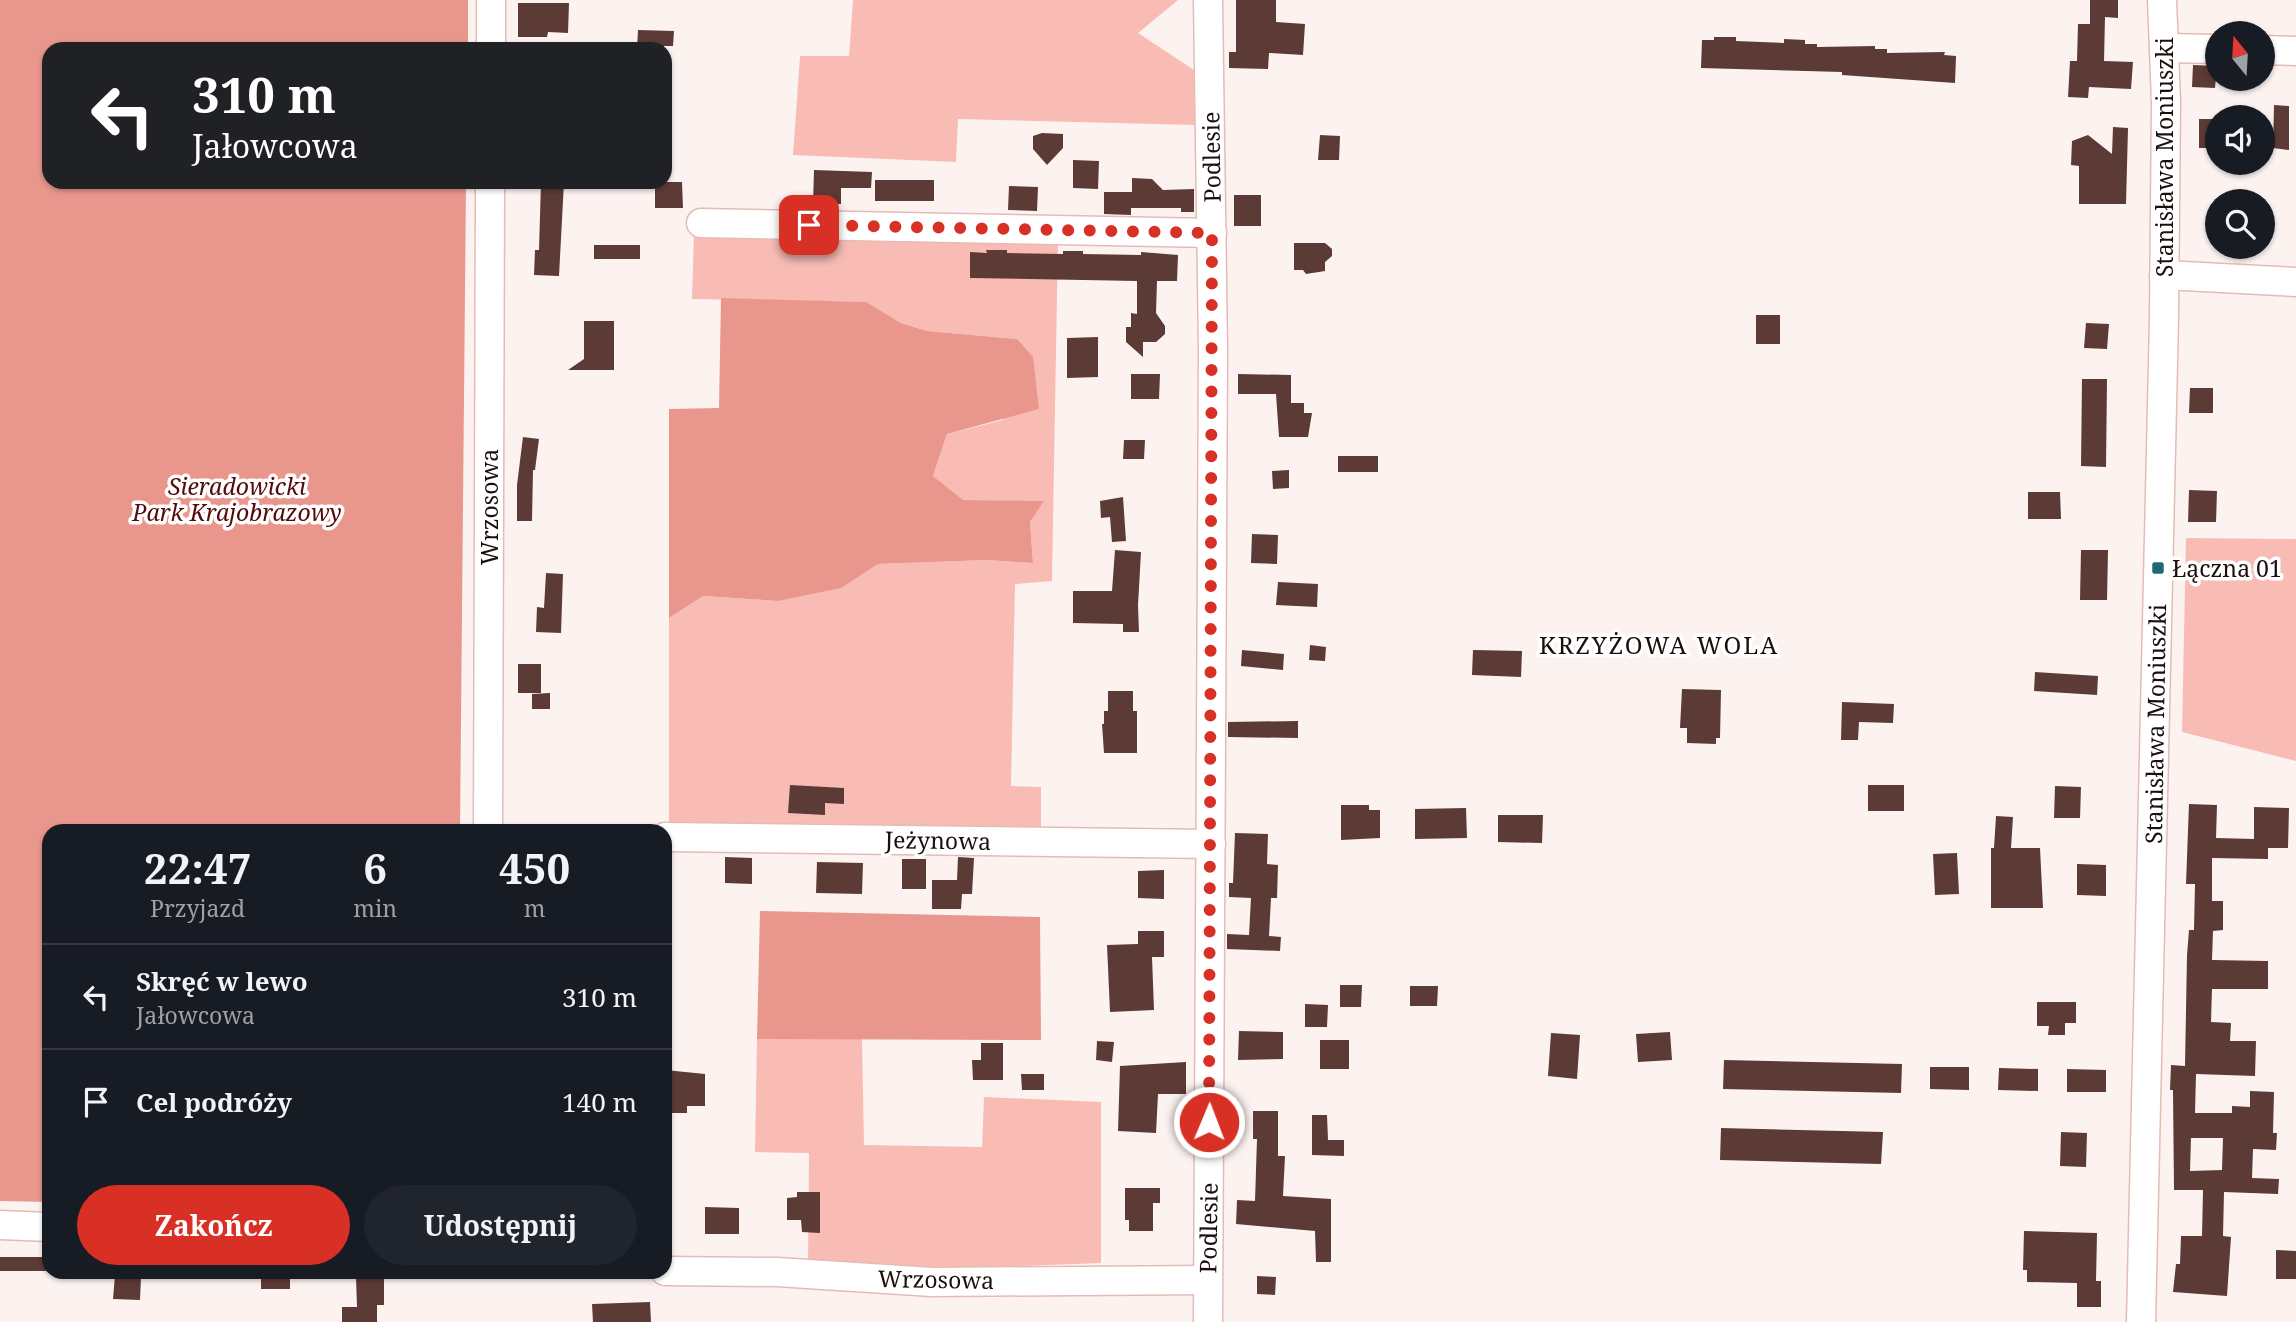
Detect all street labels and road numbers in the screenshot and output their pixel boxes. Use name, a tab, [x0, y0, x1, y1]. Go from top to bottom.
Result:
street label: Stanisława Moniuszki	[2148, 36, 2180, 277]
street label: Podlesie	[1194, 111, 1228, 203]
street label: Wrzosowa	[473, 449, 505, 565]
street label: Stanisława Moniuszki	[2137, 603, 2173, 844]
street label: Jeżynowa	[884, 823, 991, 857]
street label: Podlesie	[1191, 1182, 1225, 1274]
street label: Wrzosowa	[878, 1262, 994, 1296]

